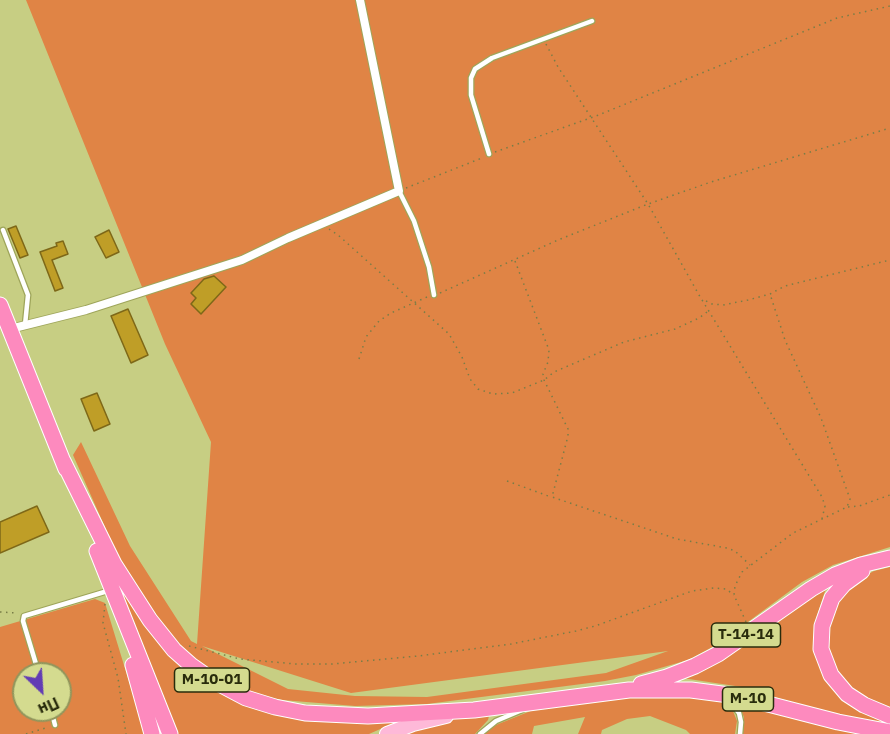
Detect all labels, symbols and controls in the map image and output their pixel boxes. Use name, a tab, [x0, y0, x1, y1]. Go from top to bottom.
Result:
road number: Т-14-14	[712, 623, 780, 647]
north arrow	[12, 662, 72, 722]
road number: М-10-01	[174, 668, 250, 692]
road number: М-10	[722, 687, 774, 711]
text: Пн	[35, 693, 63, 720]

